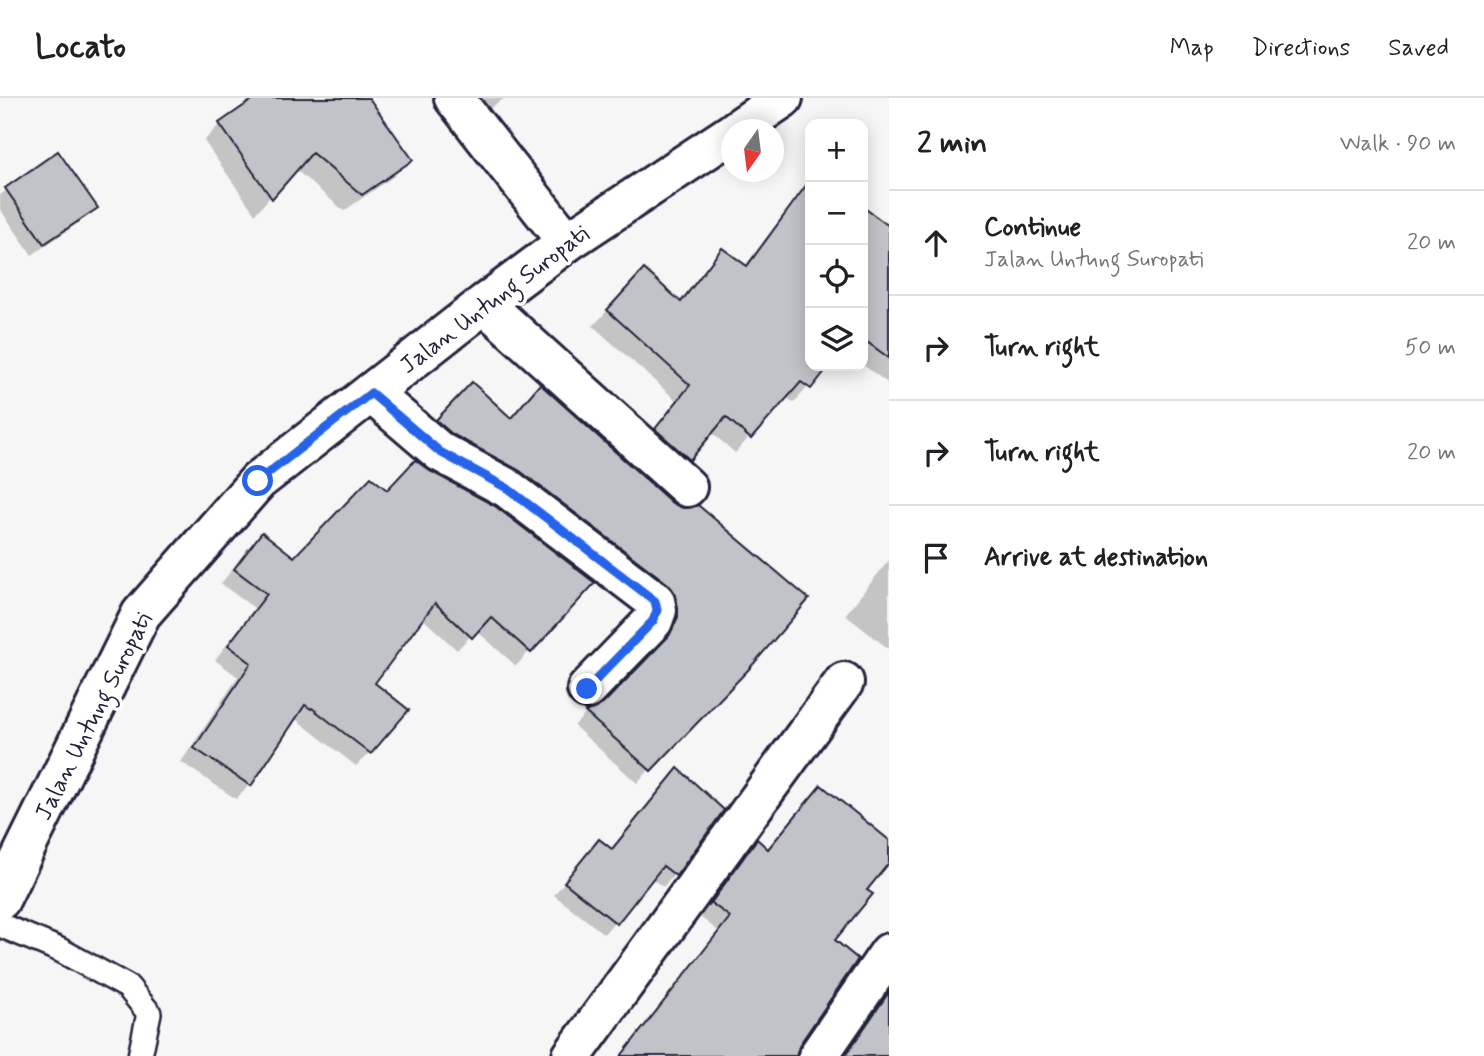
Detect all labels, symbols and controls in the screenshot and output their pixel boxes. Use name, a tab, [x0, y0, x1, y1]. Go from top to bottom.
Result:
text: Locato	[35, 26, 126, 70]
text: Map	[1170, 33, 1214, 64]
text: Directions	[1252, 33, 1350, 64]
text: Saved	[1388, 33, 1449, 64]
north arrow	[721, 119, 784, 182]
map controls	[805, 119, 868, 371]
button: +	[805, 119, 868, 182]
text: 2 min	[917, 124, 987, 163]
text: Walk · 90 m	[1340, 129, 1456, 159]
button: −	[805, 182, 868, 245]
text: Continue	[984, 211, 1081, 245]
street label: Jalan Untung Suropati	[394, 219, 598, 384]
icon: ahead	[917, 224, 955, 262]
text: 20 m	[1407, 228, 1456, 258]
button: locate	[805, 245, 868, 308]
text: Jalan Untung Suropati	[984, 245, 1204, 275]
button: layers	[805, 308, 868, 371]
icon: right	[917, 329, 955, 367]
text: Turn right	[984, 331, 1100, 365]
text: 50 m	[1405, 333, 1456, 363]
icon: right	[917, 434, 955, 472]
text: Turn right	[984, 436, 1100, 470]
text: 20 m	[1407, 438, 1456, 468]
route start	[242, 465, 273, 496]
icon: arrive	[917, 539, 955, 577]
text: Arrive at destination	[984, 541, 1208, 575]
street label: Jalan Untung Suropati	[29, 608, 163, 827]
route end	[571, 673, 602, 704]

